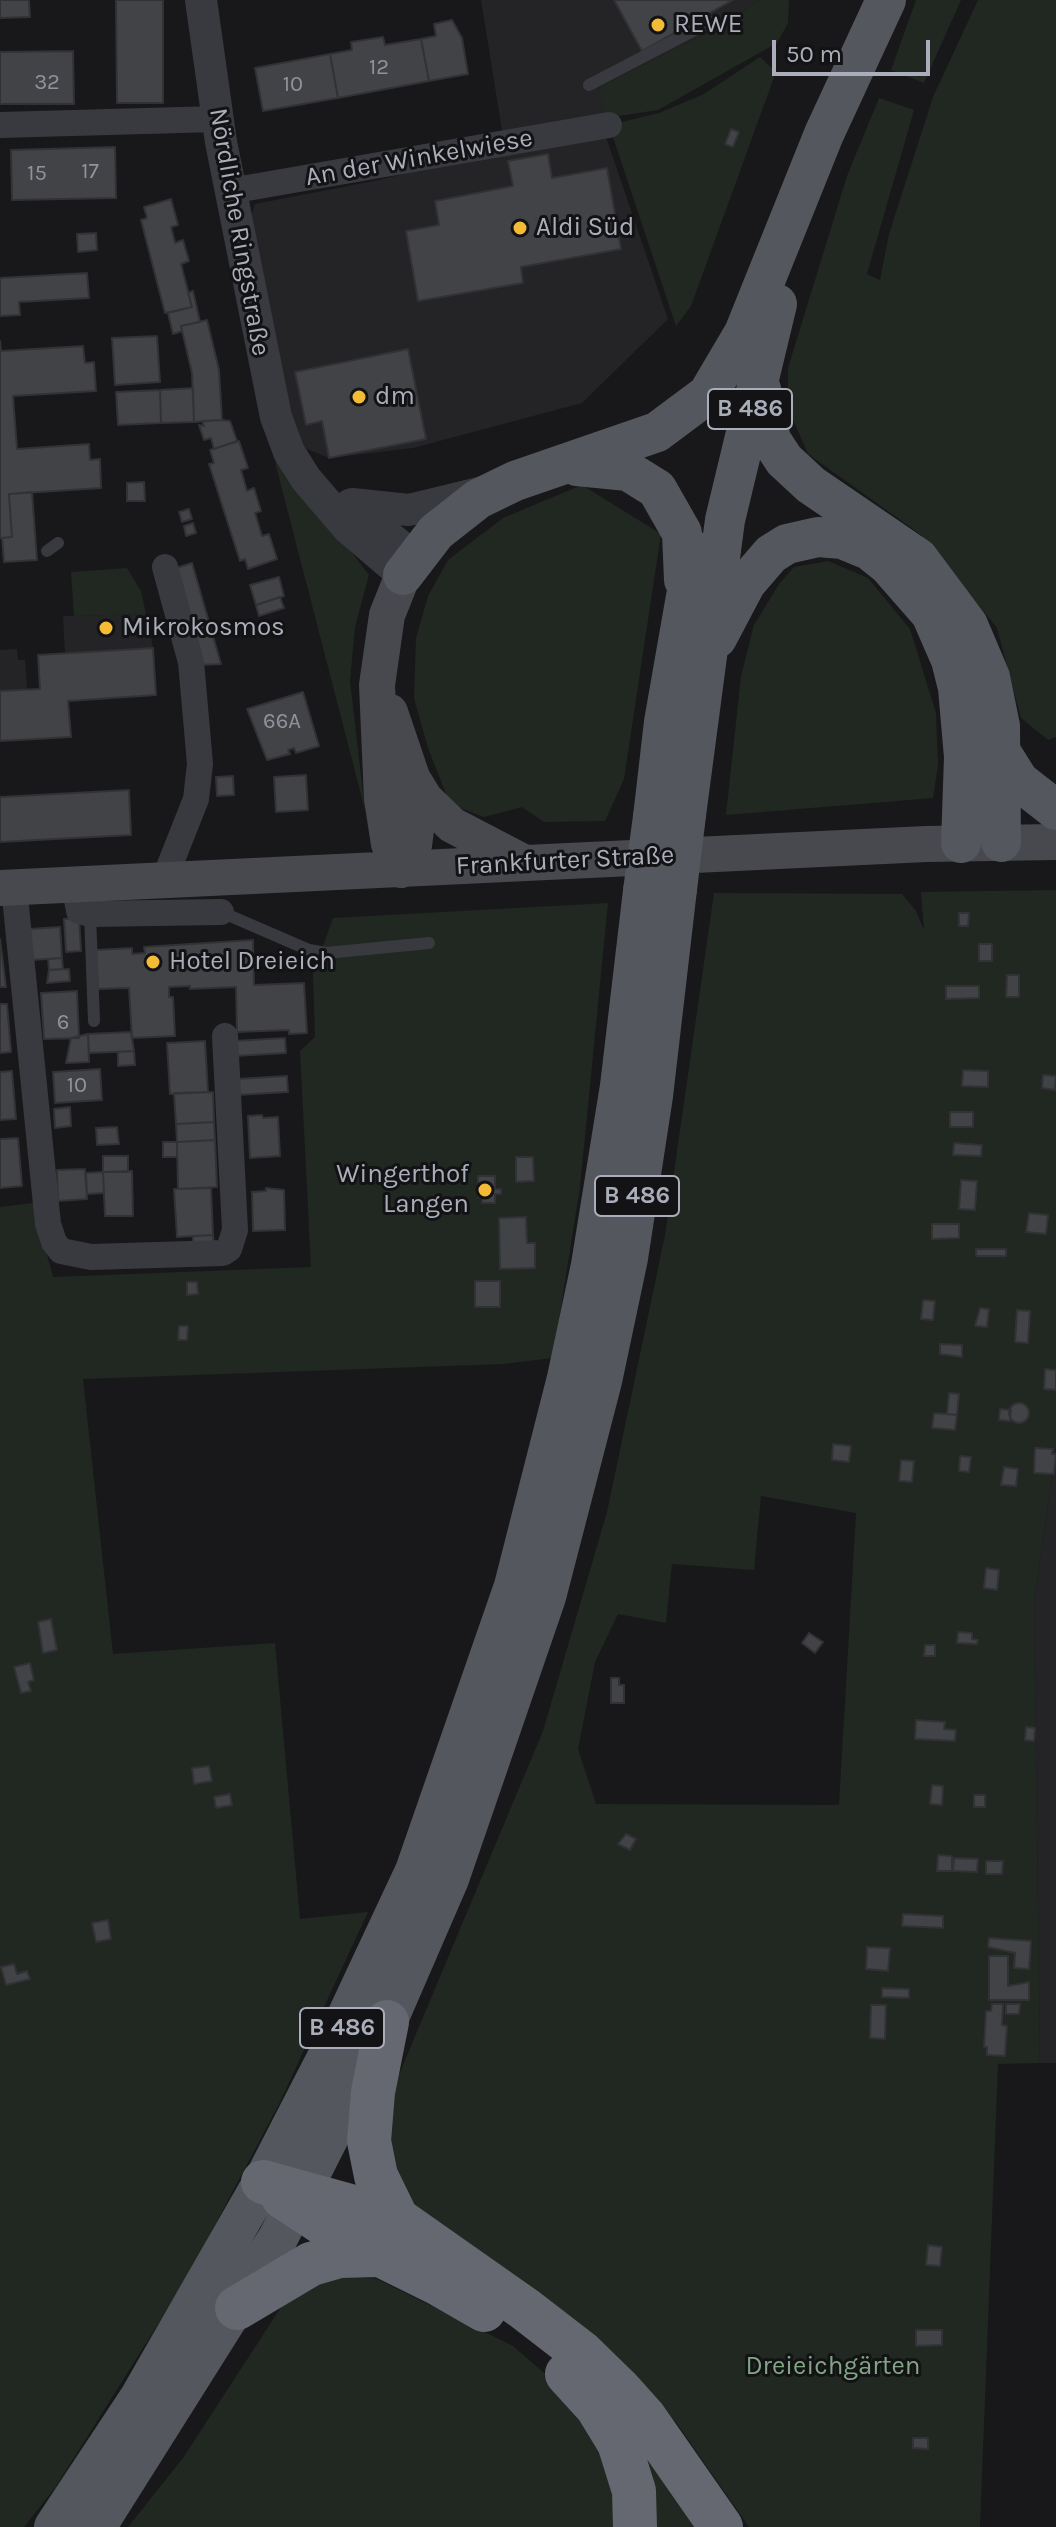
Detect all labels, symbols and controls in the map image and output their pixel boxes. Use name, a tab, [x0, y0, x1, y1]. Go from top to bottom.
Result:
place label: REWE	[674, 9, 742, 41]
marker: REWE	[649, 16, 667, 34]
scale bar	[776, 24, 934, 74]
text: 50 m	[786, 40, 842, 68]
house number: 12	[369, 55, 389, 81]
house number: 32	[34, 70, 60, 96]
house number: 10	[283, 72, 303, 98]
street label: Nördliche Ringstraße	[202, 106, 276, 358]
street label: An der Winkelwiese	[303, 123, 535, 193]
house number: 17	[81, 159, 99, 185]
house number: 15	[27, 161, 47, 187]
place label: Aldi Süd	[536, 212, 634, 244]
marker: Aldi Süd	[511, 219, 529, 237]
place label: dm	[375, 381, 415, 413]
marker: dm	[350, 388, 368, 406]
road number: B 486	[708, 389, 792, 429]
place label: Mikrokosmos	[122, 612, 285, 644]
marker: Mikrokosmos	[97, 619, 115, 637]
house number: 66A	[263, 709, 301, 735]
street label: Frankfurter Straße	[455, 840, 675, 882]
place label: Hotel Dreieich	[169, 946, 335, 978]
marker: Hotel Dreieich	[144, 953, 162, 971]
house number: 6	[57, 1010, 69, 1036]
house number: 10	[67, 1073, 87, 1099]
place label: Wingerthof Langen	[336, 1159, 469, 1220]
road number: B 486	[595, 1176, 679, 1216]
marker: Wingerthof Langen	[476, 1181, 494, 1199]
road number: B 486	[300, 2008, 384, 2048]
park label: Dreieichgärten	[745, 2351, 921, 2383]

